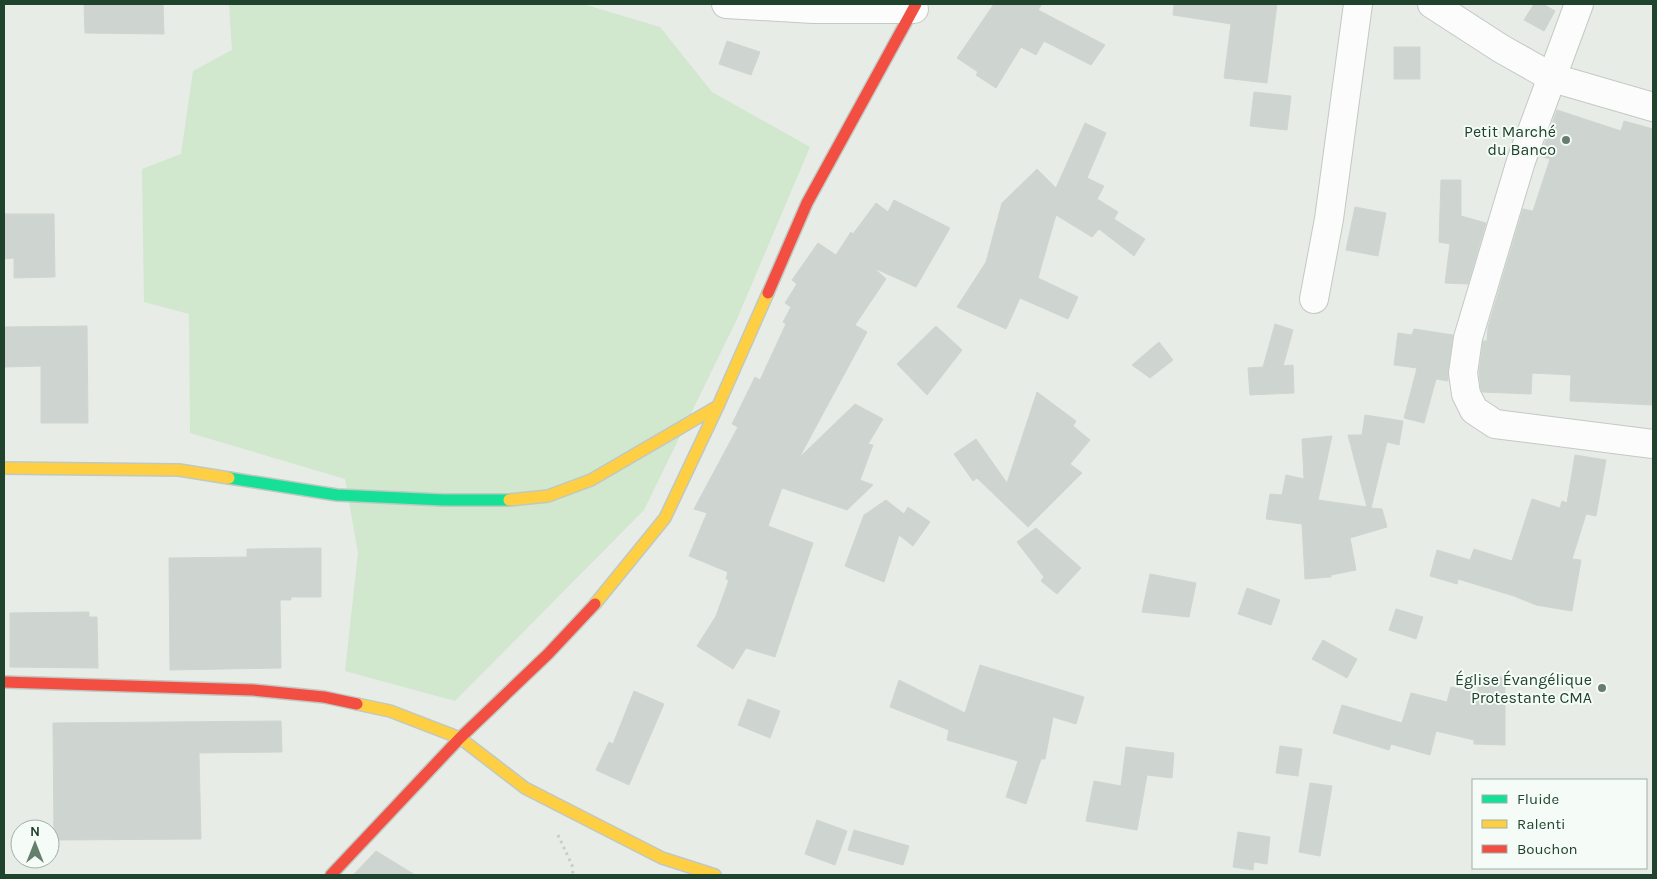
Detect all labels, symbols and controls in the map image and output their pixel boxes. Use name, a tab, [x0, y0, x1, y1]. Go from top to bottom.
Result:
place label: Petit Marché du Banco	[1464, 122, 1556, 159]
marker: Petit Marché du Banco	[1560, 134, 1572, 146]
place label: Église Évangélique Protestante CMA	[1455, 670, 1592, 707]
marker: Église Évangélique Protestante CMA	[1596, 682, 1608, 694]
legend	[1472, 779, 1647, 869]
text: Fluide	[1517, 790, 1559, 808]
text: Ralenti	[1517, 815, 1566, 833]
north arrow	[10, 819, 60, 869]
text: N	[30, 823, 40, 840]
text: Bouchon	[1517, 840, 1578, 858]

